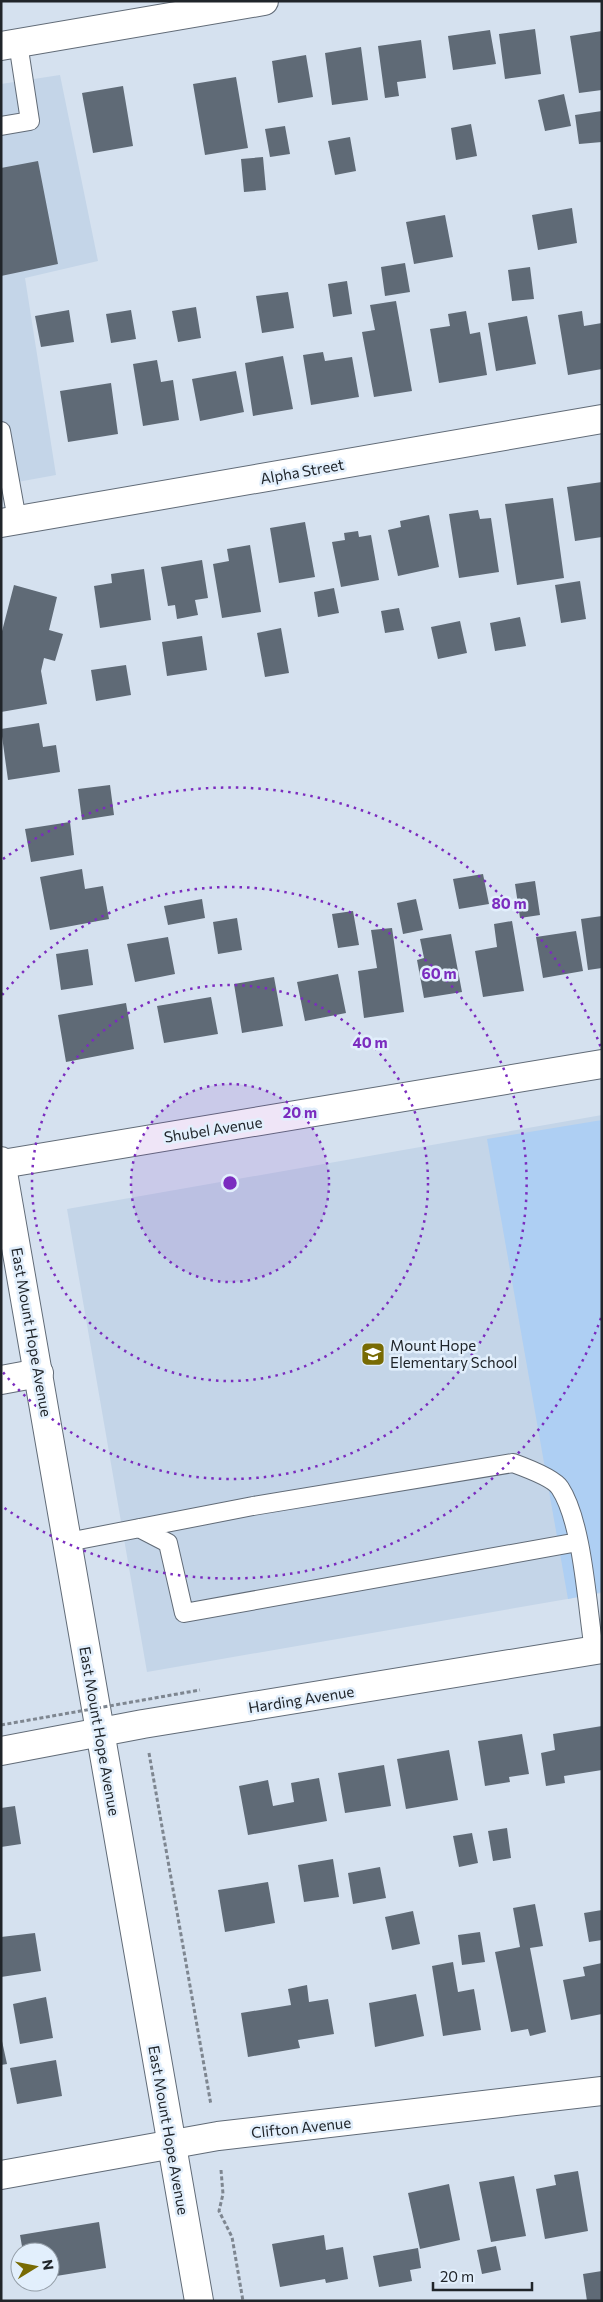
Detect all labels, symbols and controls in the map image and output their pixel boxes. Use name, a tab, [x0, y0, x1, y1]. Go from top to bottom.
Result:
street label: Alpha Street	[259, 455, 345, 487]
text: 80 m	[491, 894, 527, 912]
text: 60 m	[421, 964, 457, 982]
text: 40 m	[352, 1033, 388, 1051]
text: 20 m	[283, 1103, 317, 1121]
street label: Shubel Avenue	[163, 1112, 263, 1146]
centre of rings	[221, 1174, 239, 1192]
street label: East Mount Hope Avenue	[8, 1246, 56, 1418]
place label: Mount Hope Elementary School	[390, 1336, 517, 1371]
school or university icon: Mount Hope Elementary School	[360, 1341, 386, 1367]
street label: East Mount Hope Avenue	[76, 1645, 124, 1817]
street label: Harding Avenue	[247, 1682, 355, 1716]
street label: East Mount Hope Avenue	[145, 2044, 193, 2216]
street label: Clifton Avenue	[250, 2113, 352, 2141]
north arrow	[10, 2242, 60, 2292]
text: N	[39, 2258, 58, 2271]
scale bar	[433, 2260, 532, 2292]
text: 20 m	[440, 2267, 474, 2285]

